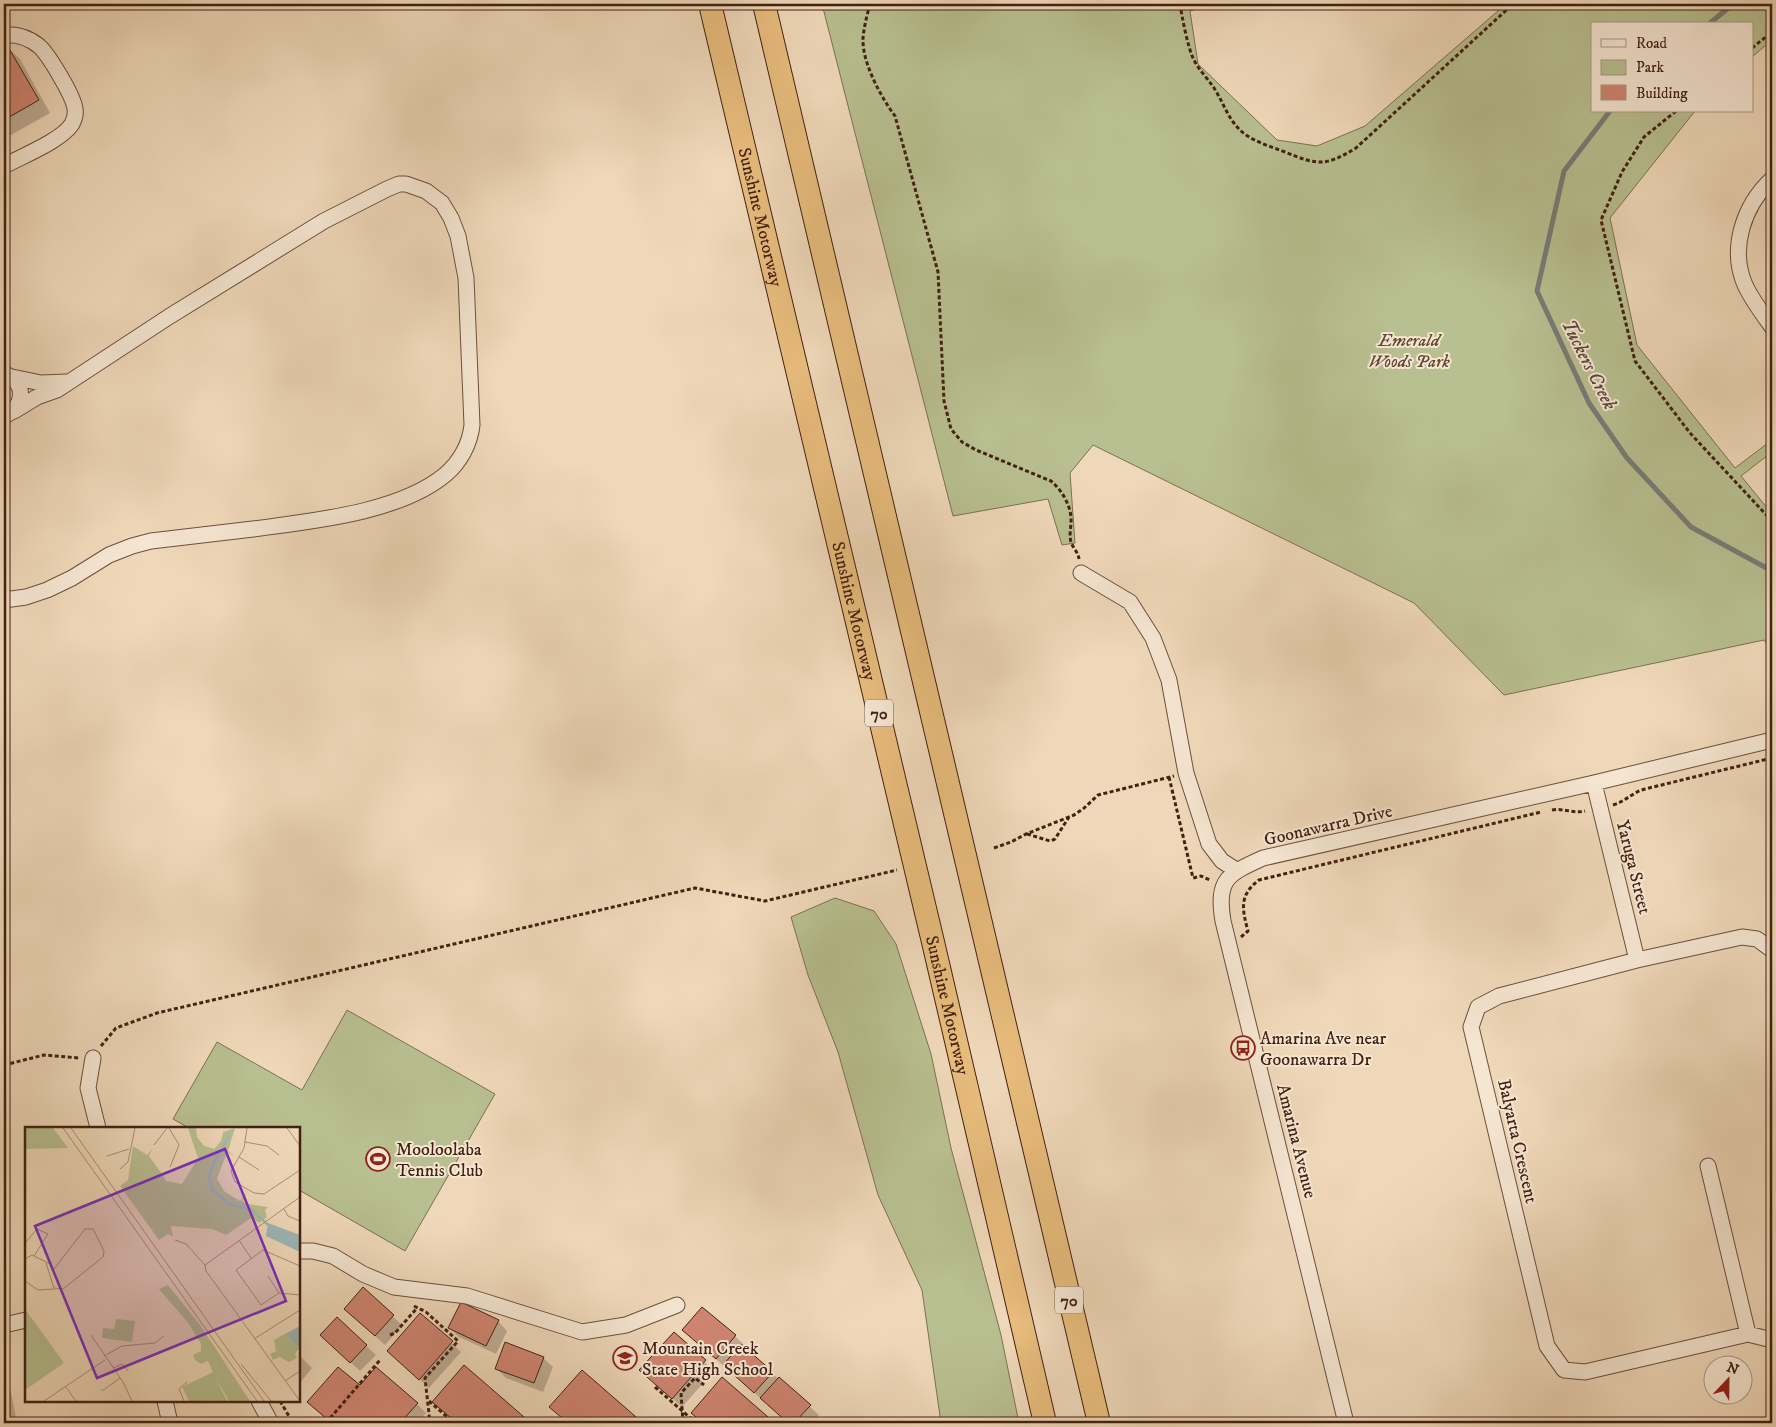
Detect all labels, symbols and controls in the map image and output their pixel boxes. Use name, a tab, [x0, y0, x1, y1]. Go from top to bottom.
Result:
legend	[1591, 22, 1754, 112]
text: Road	[1636, 34, 1668, 53]
text: Park	[1636, 58, 1665, 77]
text: Building	[1636, 84, 1688, 103]
street label: Sunshine Motorway	[733, 146, 787, 289]
water label: Tuckers Creek	[1556, 316, 1621, 414]
park label: Emerald Woods Park	[1368, 330, 1450, 373]
street label: Sunshine Motorway	[826, 540, 881, 683]
road number: 70	[865, 700, 893, 726]
street label: Goonawarra Drive	[1262, 800, 1395, 851]
street label: Yaruga Street	[1611, 818, 1655, 917]
street label: Sunshine Motorway	[920, 934, 974, 1078]
place label: Amarina Ave near Goonawarra Dr	[1260, 1028, 1387, 1071]
bus stop icon: Amarina Ave near Goonawarra Dr	[1230, 1035, 1256, 1061]
street label: Balyarta Crescent	[1492, 1077, 1542, 1206]
street label: Amarina Avenue	[1271, 1082, 1321, 1201]
inset map	[25, 1127, 300, 1402]
place label: Mooloolaba Tennis Club	[396, 1139, 483, 1182]
sports icon: Mooloolaba Tennis Club	[365, 1146, 391, 1172]
road number: 70	[1055, 1286, 1083, 1314]
place label: Mountain Creek State High School	[642, 1338, 774, 1381]
school or university icon: Mountain Creek State High School	[612, 1345, 638, 1371]
north arrow	[1704, 1354, 1754, 1404]
text: N	[1724, 1358, 1742, 1380]

